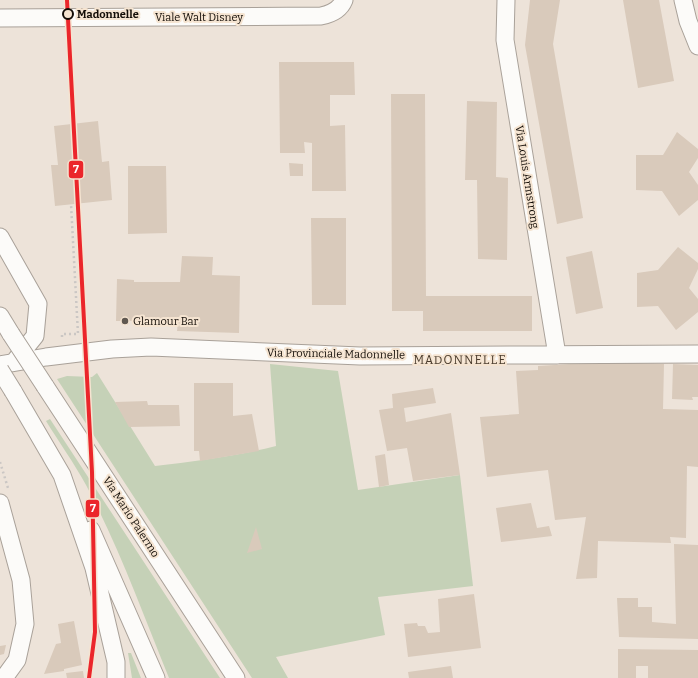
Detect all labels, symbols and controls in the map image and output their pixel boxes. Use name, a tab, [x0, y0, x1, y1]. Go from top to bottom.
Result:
marker: Madonnelle	[62, 8, 74, 20]
place label: Madonnelle	[77, 8, 139, 21]
street label: Viale Walt Disney	[155, 11, 243, 24]
street label: Via Louis Armstrong	[512, 124, 542, 230]
line badge: 7	[68, 160, 84, 179]
text: 7	[73, 163, 79, 176]
place label: Glamour Bar	[133, 315, 199, 328]
marker: Glamour Bar	[120, 316, 130, 326]
street label: Via Provinciale Madonnelle	[267, 346, 405, 362]
district label: MADONNELLE	[413, 353, 507, 367]
street label: Via Mario Palermo	[100, 474, 162, 560]
line badge: 7	[85, 499, 100, 518]
text: 7	[90, 502, 96, 515]

